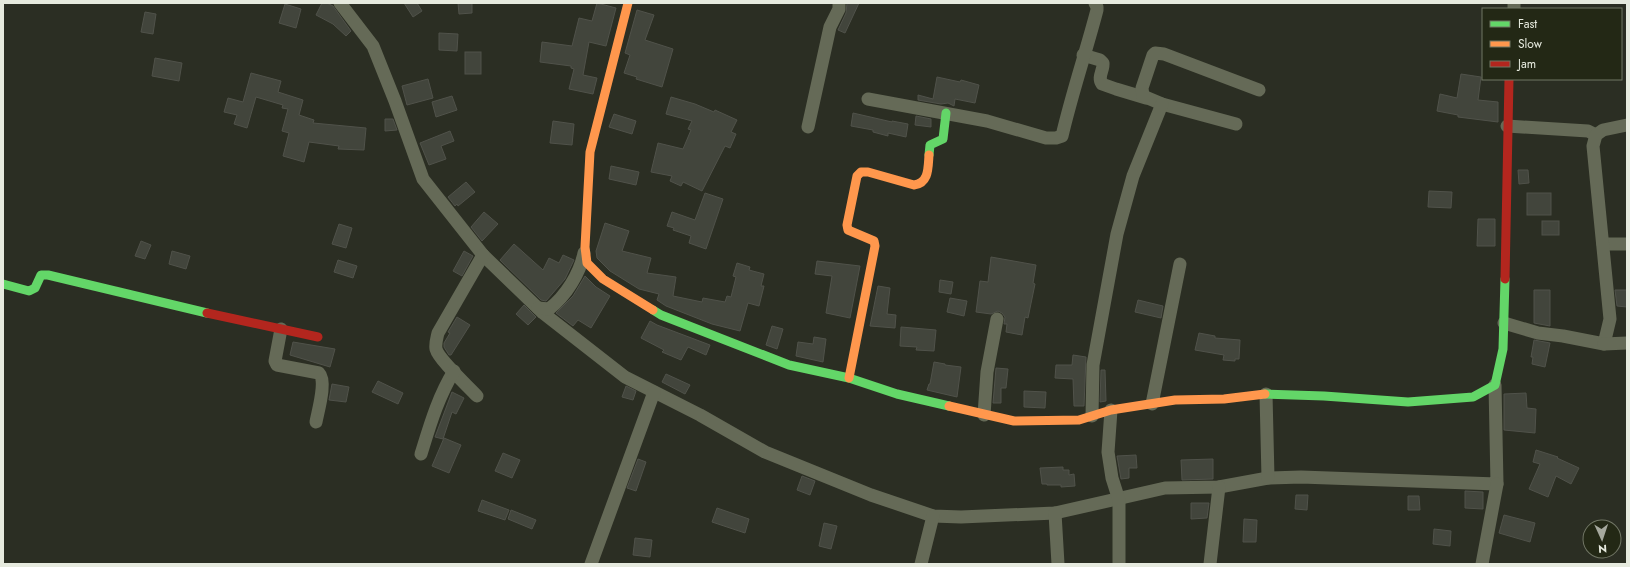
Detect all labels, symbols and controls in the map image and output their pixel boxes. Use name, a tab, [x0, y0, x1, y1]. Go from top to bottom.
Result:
legend	[1482, 8, 1622, 80]
text: Fast	[1518, 15, 1537, 33]
text: Slow	[1518, 35, 1543, 53]
text: Jam	[1516, 55, 1536, 73]
north arrow	[1582, 519, 1622, 559]
text: N	[1598, 541, 1607, 557]

